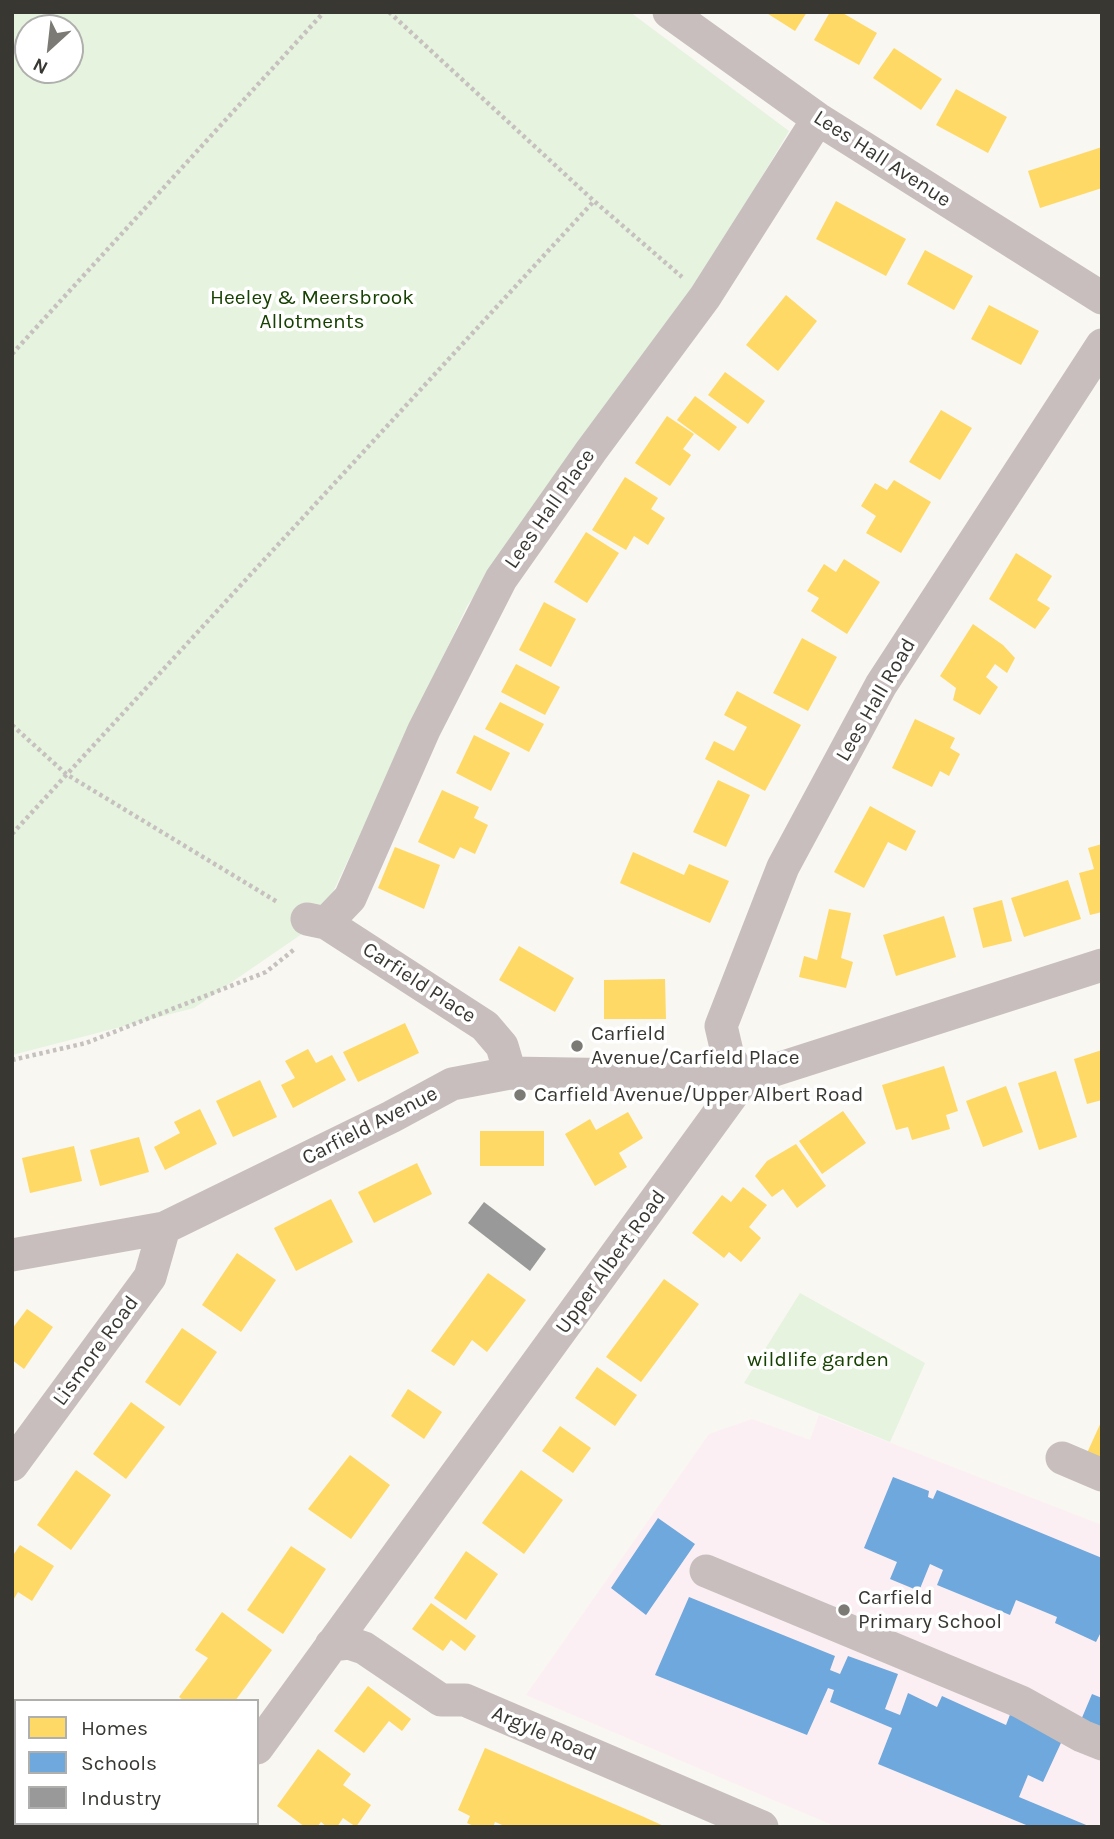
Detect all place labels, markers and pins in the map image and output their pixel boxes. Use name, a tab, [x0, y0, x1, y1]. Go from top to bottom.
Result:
place label: Carfield Avenue/Carfield Place	[591, 1021, 799, 1071]
marker: Carfield Avenue/Carfield Place	[569, 1038, 585, 1054]
place label: Carfield Avenue/Upper Albert Road	[534, 1082, 863, 1108]
marker: Carfield Avenue/Upper Albert Road	[512, 1087, 528, 1103]
place label: Carfield Primary School	[858, 1585, 1002, 1635]
marker: Carfield Primary School	[836, 1602, 852, 1618]

